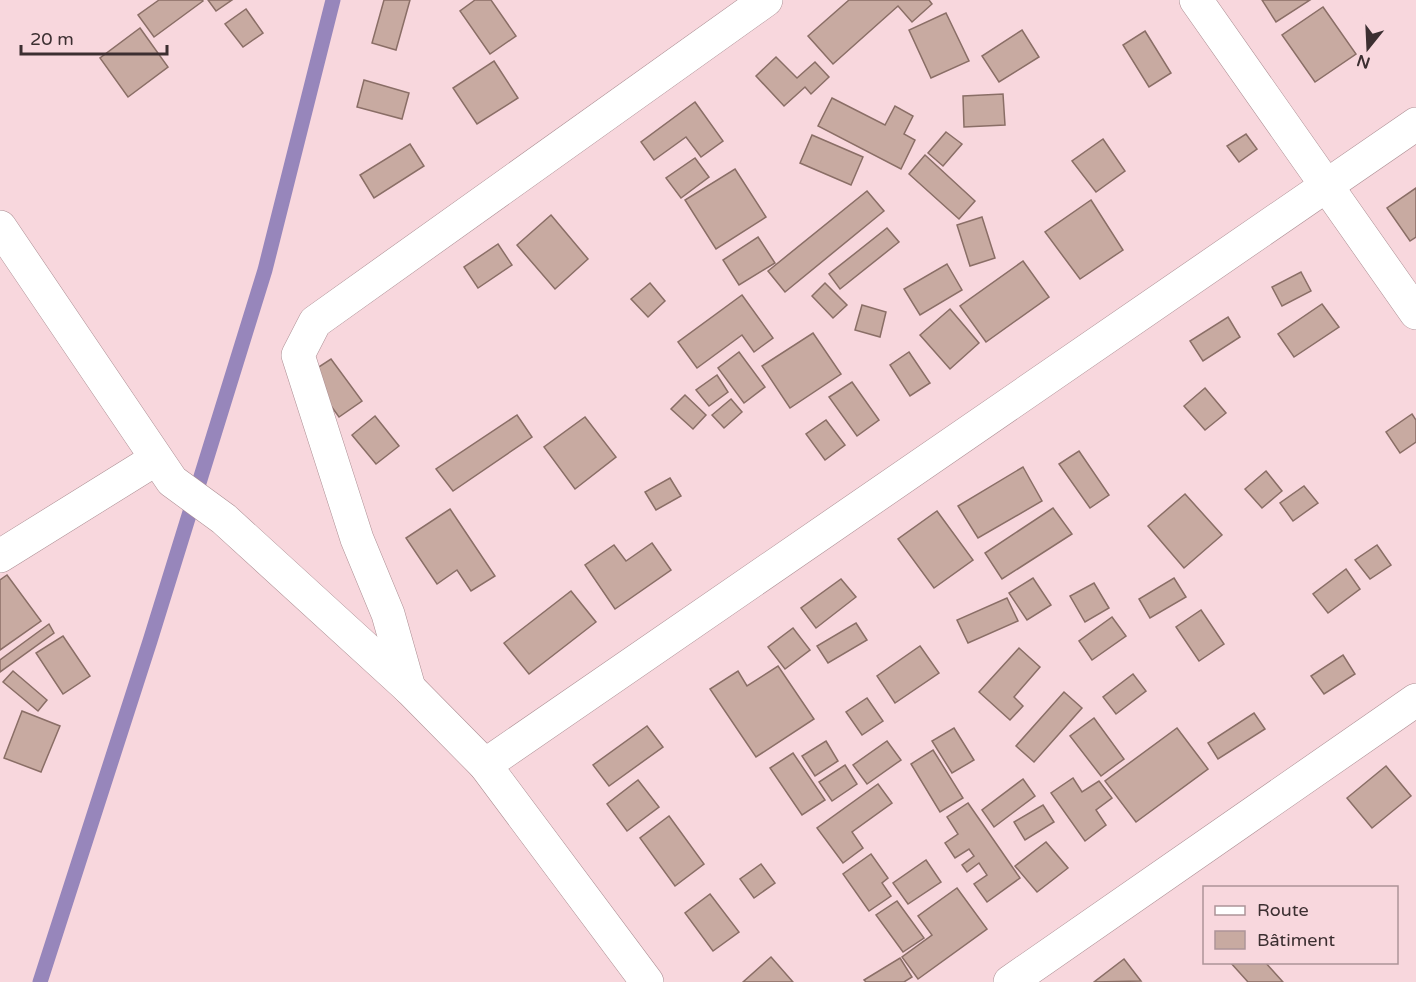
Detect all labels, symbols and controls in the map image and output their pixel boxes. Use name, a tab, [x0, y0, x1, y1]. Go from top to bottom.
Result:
scale bar	[21, 18, 166, 56]
north arrow	[1338, 18, 1398, 78]
text: 20 m	[30, 28, 74, 50]
text: N	[1354, 50, 1373, 73]
legend	[1203, 886, 1398, 964]
text: Route	[1257, 899, 1309, 921]
text: Bâtiment	[1257, 929, 1335, 951]

